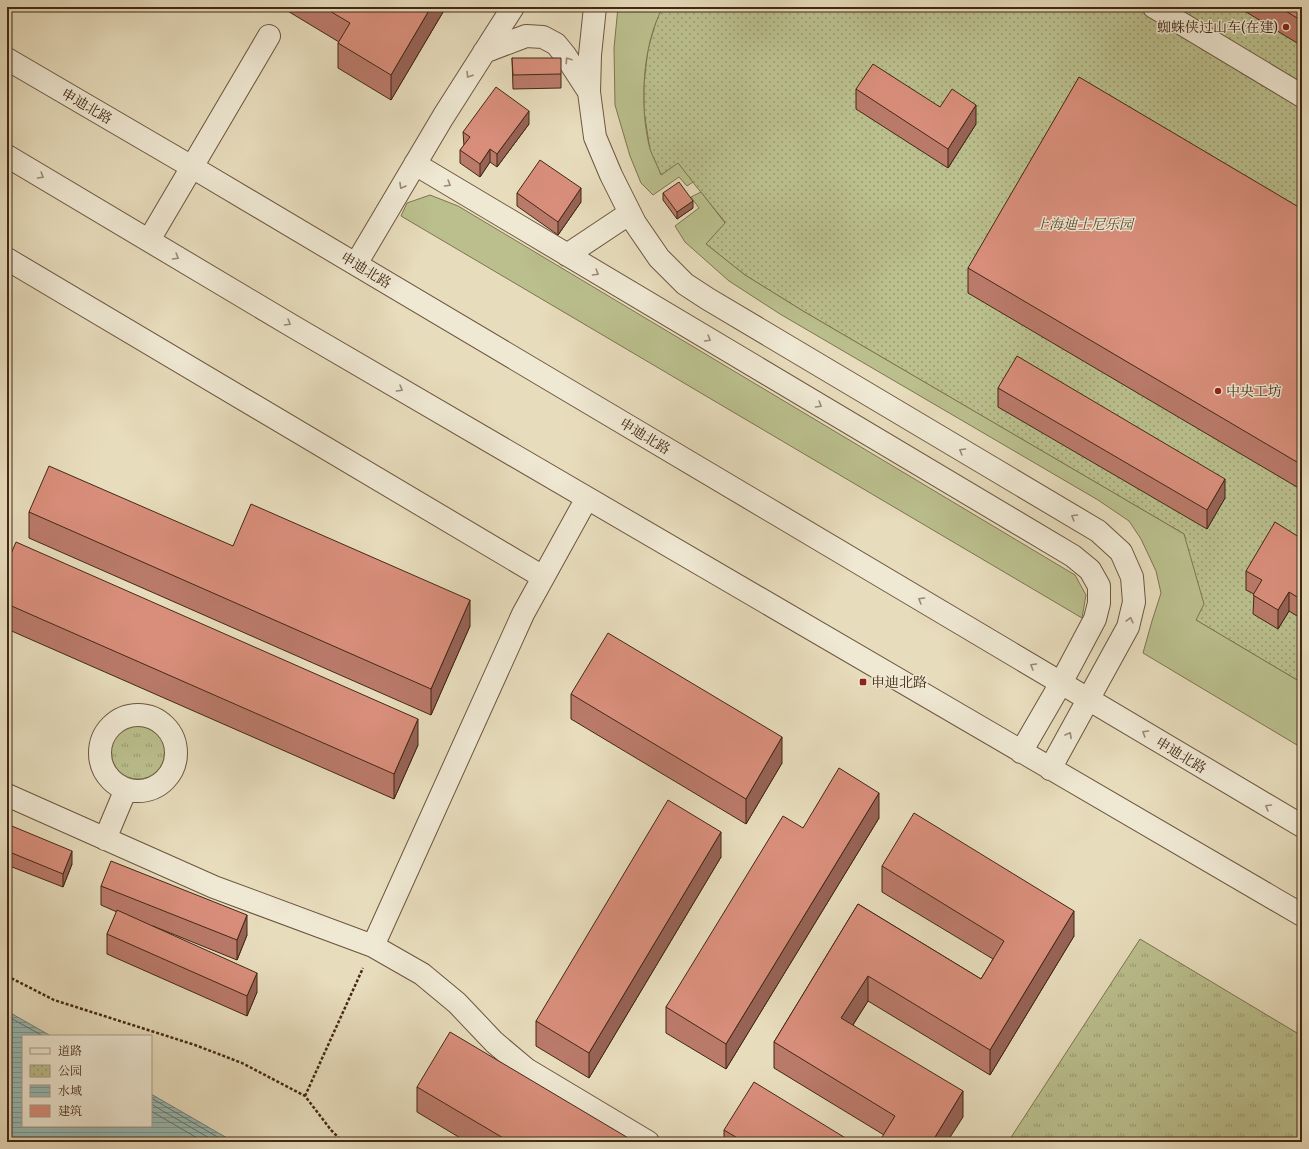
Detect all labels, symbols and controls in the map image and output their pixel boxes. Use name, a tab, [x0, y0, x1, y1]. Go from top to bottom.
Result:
place label: 蜘蛛侠过山车(在建)	[1157, 17, 1278, 37]
marker: 蜘蛛侠过山车(在建)	[1281, 22, 1291, 32]
one-way arrow	[566, 57, 573, 64]
one-way arrow	[467, 71, 474, 78]
street label: 申迪北路	[58, 83, 116, 129]
one-way arrow	[37, 171, 44, 178]
one-way arrow	[444, 180, 451, 187]
one-way arrow	[399, 182, 406, 189]
park label: 上海迪士尼乐园	[1035, 214, 1135, 234]
street label: 申迪北路	[337, 247, 395, 293]
one-way arrow	[172, 252, 179, 259]
one-way arrow	[592, 268, 599, 275]
one-way arrow	[284, 318, 291, 326]
one-way arrow	[704, 334, 711, 341]
place label: 中央工坊	[1226, 381, 1282, 401]
one-way arrow	[396, 384, 403, 391]
marker: 中央工坊	[1213, 386, 1223, 396]
one-way arrow	[815, 401, 822, 408]
street label: 申迪北路	[616, 413, 674, 459]
one-way arrow	[959, 448, 966, 455]
one-way arrow	[1071, 514, 1078, 521]
one-way arrow	[918, 597, 925, 605]
one-way arrow	[1125, 617, 1134, 624]
one-way arrow	[1030, 664, 1037, 671]
place label: 申迪北路	[871, 672, 927, 692]
marker: 申迪北路	[858, 677, 868, 687]
one-way arrow	[1142, 730, 1149, 738]
one-way arrow	[1064, 732, 1071, 739]
street label: 申迪北路	[1152, 732, 1210, 778]
one-way arrow	[1265, 804, 1272, 811]
legend	[22, 1035, 152, 1127]
text: 道路	[58, 1042, 82, 1059]
text: 公园	[58, 1062, 82, 1079]
text: 水域	[58, 1082, 82, 1099]
text: 建筑	[58, 1102, 82, 1119]

